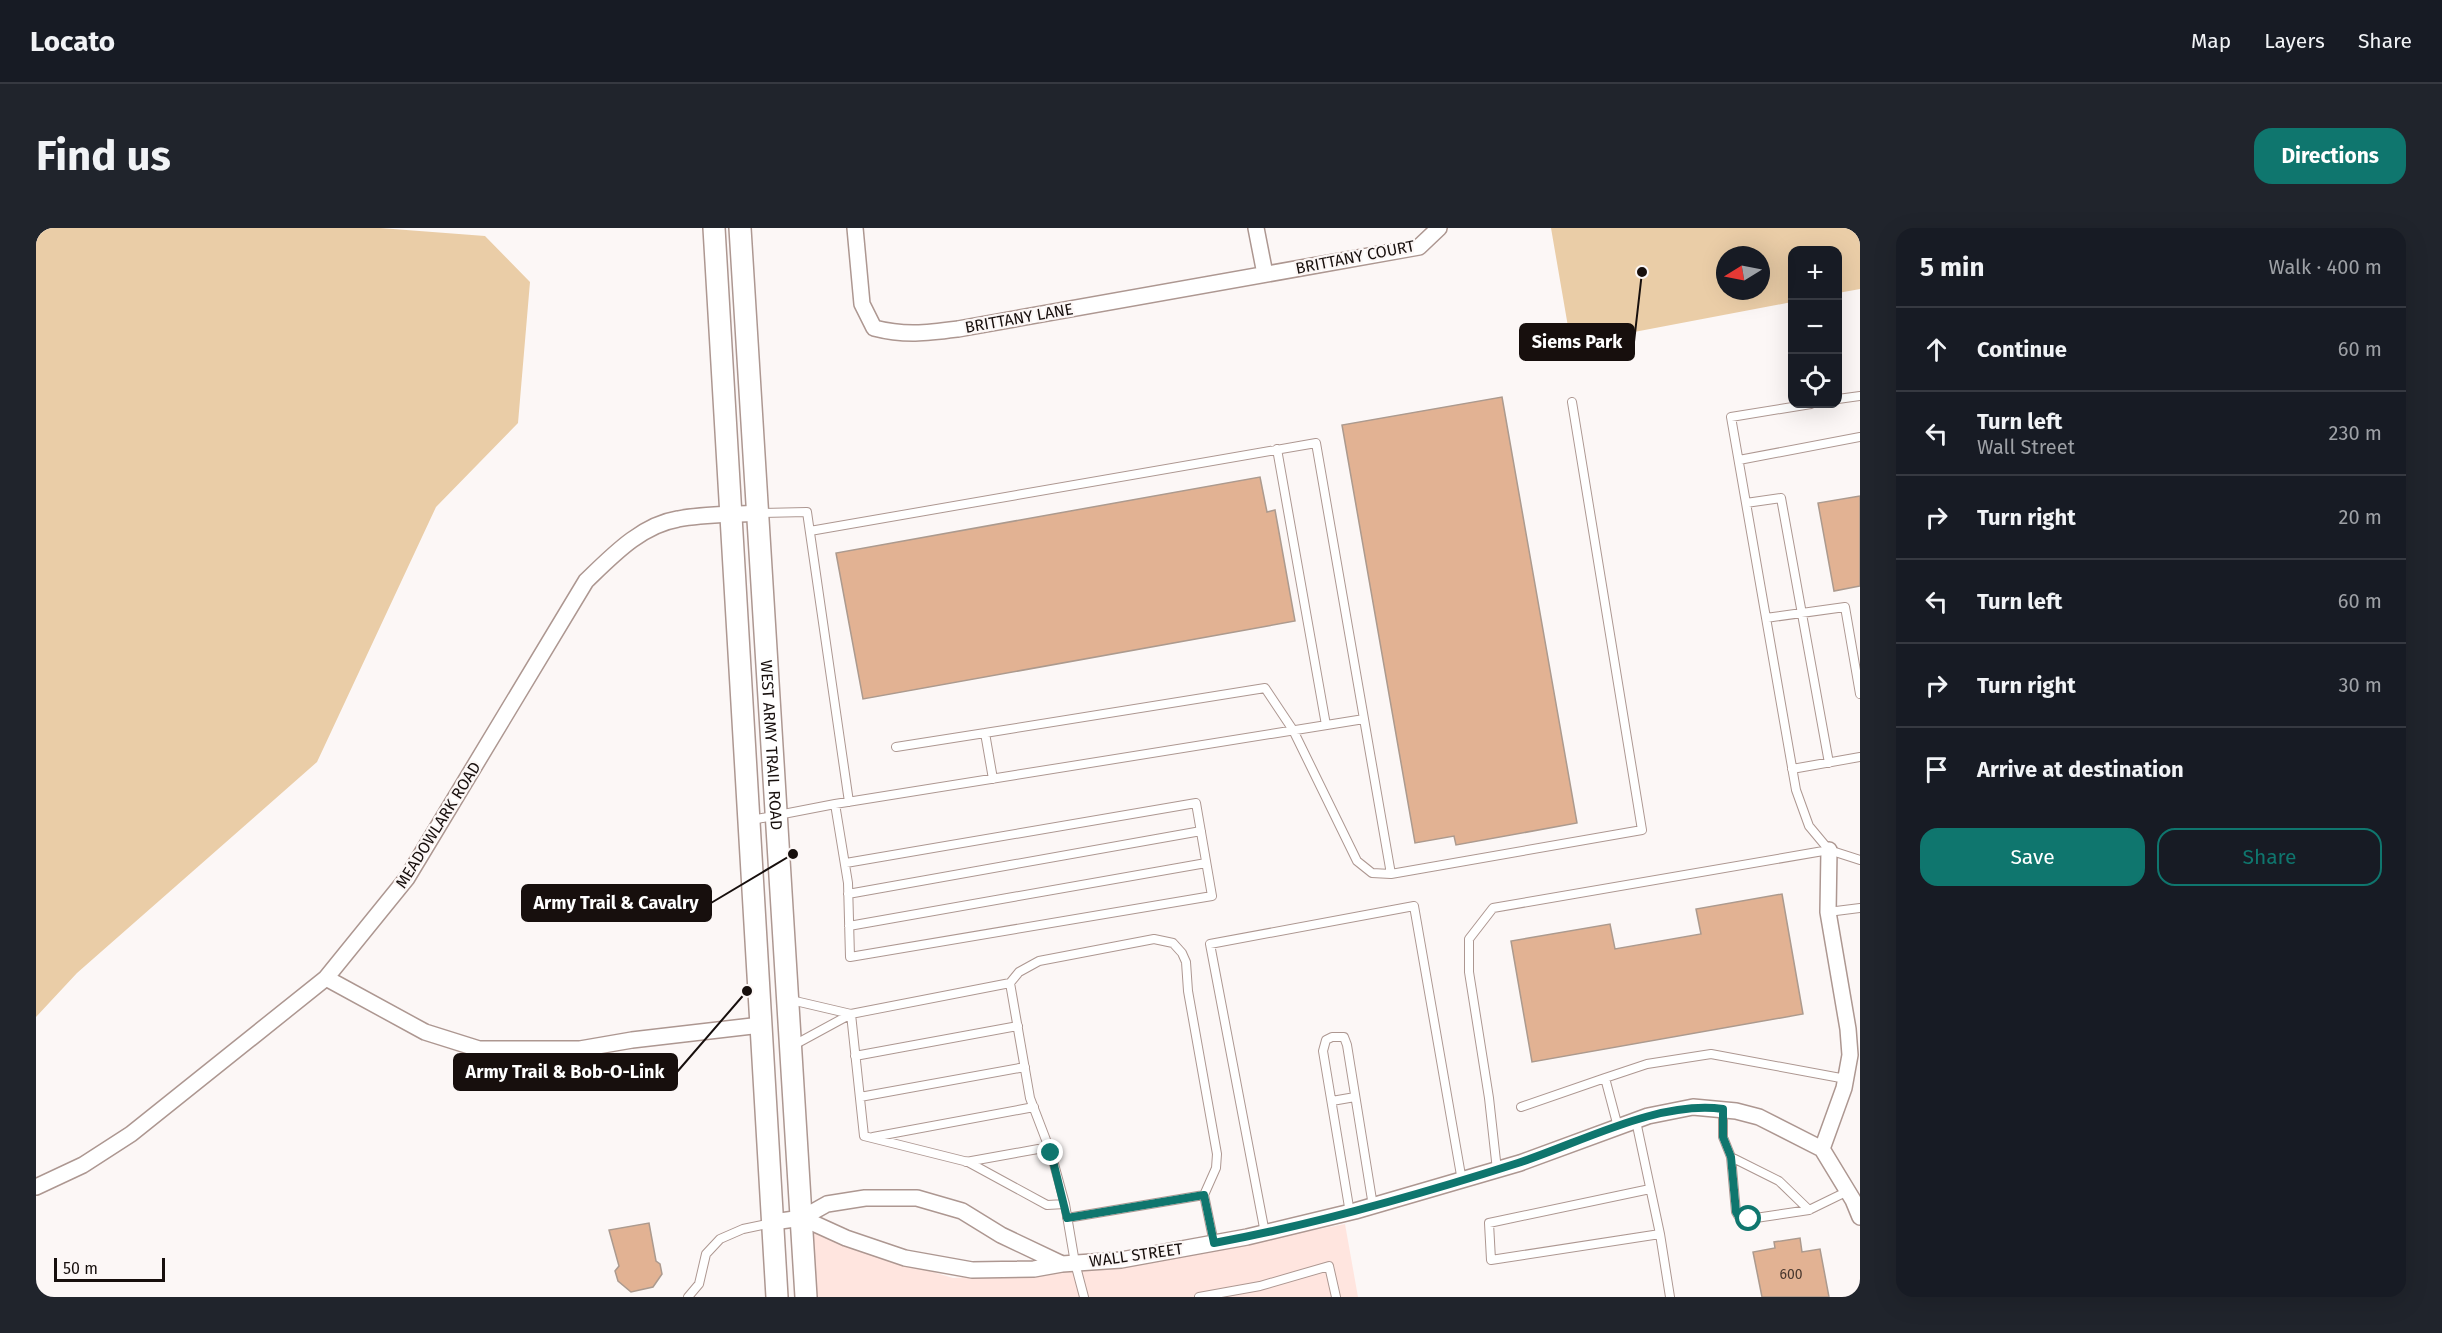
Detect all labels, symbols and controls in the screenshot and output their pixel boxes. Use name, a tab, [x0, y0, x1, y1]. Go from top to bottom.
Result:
text: Locato	[30, 25, 115, 58]
text: Map	[2191, 28, 2231, 54]
text: Layers	[2264, 28, 2325, 54]
text: Share	[2358, 28, 2412, 54]
button: Directions	[2254, 128, 2406, 184]
text: Find us	[36, 131, 171, 181]
street label: BRITTANY COURT	[1294, 236, 1417, 278]
north arrow	[1716, 246, 1770, 300]
map controls	[1788, 246, 1842, 408]
button: +	[1788, 246, 1842, 300]
text: 5 min	[1920, 252, 1984, 283]
text: Walk · 400 m	[2269, 255, 2382, 279]
street label: BRITTANY LANE	[963, 299, 1075, 337]
button: −	[1788, 300, 1842, 354]
callout: Siems Park	[1520, 324, 1634, 360]
text: Siems Park	[1532, 331, 1623, 353]
icon: ahead	[1920, 333, 1953, 366]
text: Continue	[1977, 336, 2067, 363]
text: 60 m	[2338, 337, 2382, 361]
button: locate	[1788, 354, 1842, 408]
text: Turn left	[1977, 408, 2062, 435]
icon: left	[1920, 417, 1953, 450]
text: 230 m	[2329, 421, 2382, 445]
text: Wall Street	[1977, 435, 2075, 459]
icon: right	[1920, 501, 1953, 534]
text: Turn right	[1977, 504, 2076, 531]
text: 20 m	[2339, 505, 2382, 529]
icon: left	[1920, 585, 1953, 618]
text: Turn left	[1977, 588, 2062, 615]
text: 60 m	[2338, 589, 2382, 613]
street label: WEST ARMY TRAIL ROAD	[757, 659, 787, 831]
icon: right	[1920, 669, 1953, 702]
text: Turn right	[1977, 672, 2076, 699]
text: 30 m	[2338, 673, 2382, 697]
icon: arrive	[1920, 753, 1953, 786]
text: Arrive at destination	[1977, 756, 2184, 783]
street label: MEADOWLARK ROAD	[391, 758, 485, 892]
button: Save	[1920, 828, 2145, 886]
button: Share	[2157, 828, 2382, 886]
callout: Army Trail & Cavalry	[522, 885, 711, 921]
text: Army Trail & Cavalry	[533, 892, 699, 914]
callout: Army Trail & Bob-O-Link	[454, 1054, 677, 1090]
text: Army Trail & Bob-O-Link	[465, 1061, 665, 1083]
route end	[1037, 1139, 1063, 1165]
route start	[1735, 1205, 1761, 1231]
street label: WALL STREET	[1088, 1239, 1185, 1271]
scale bar	[54, 1255, 165, 1282]
text: 50 m	[63, 1259, 98, 1278]
house number: 600	[1779, 1266, 1803, 1283]

